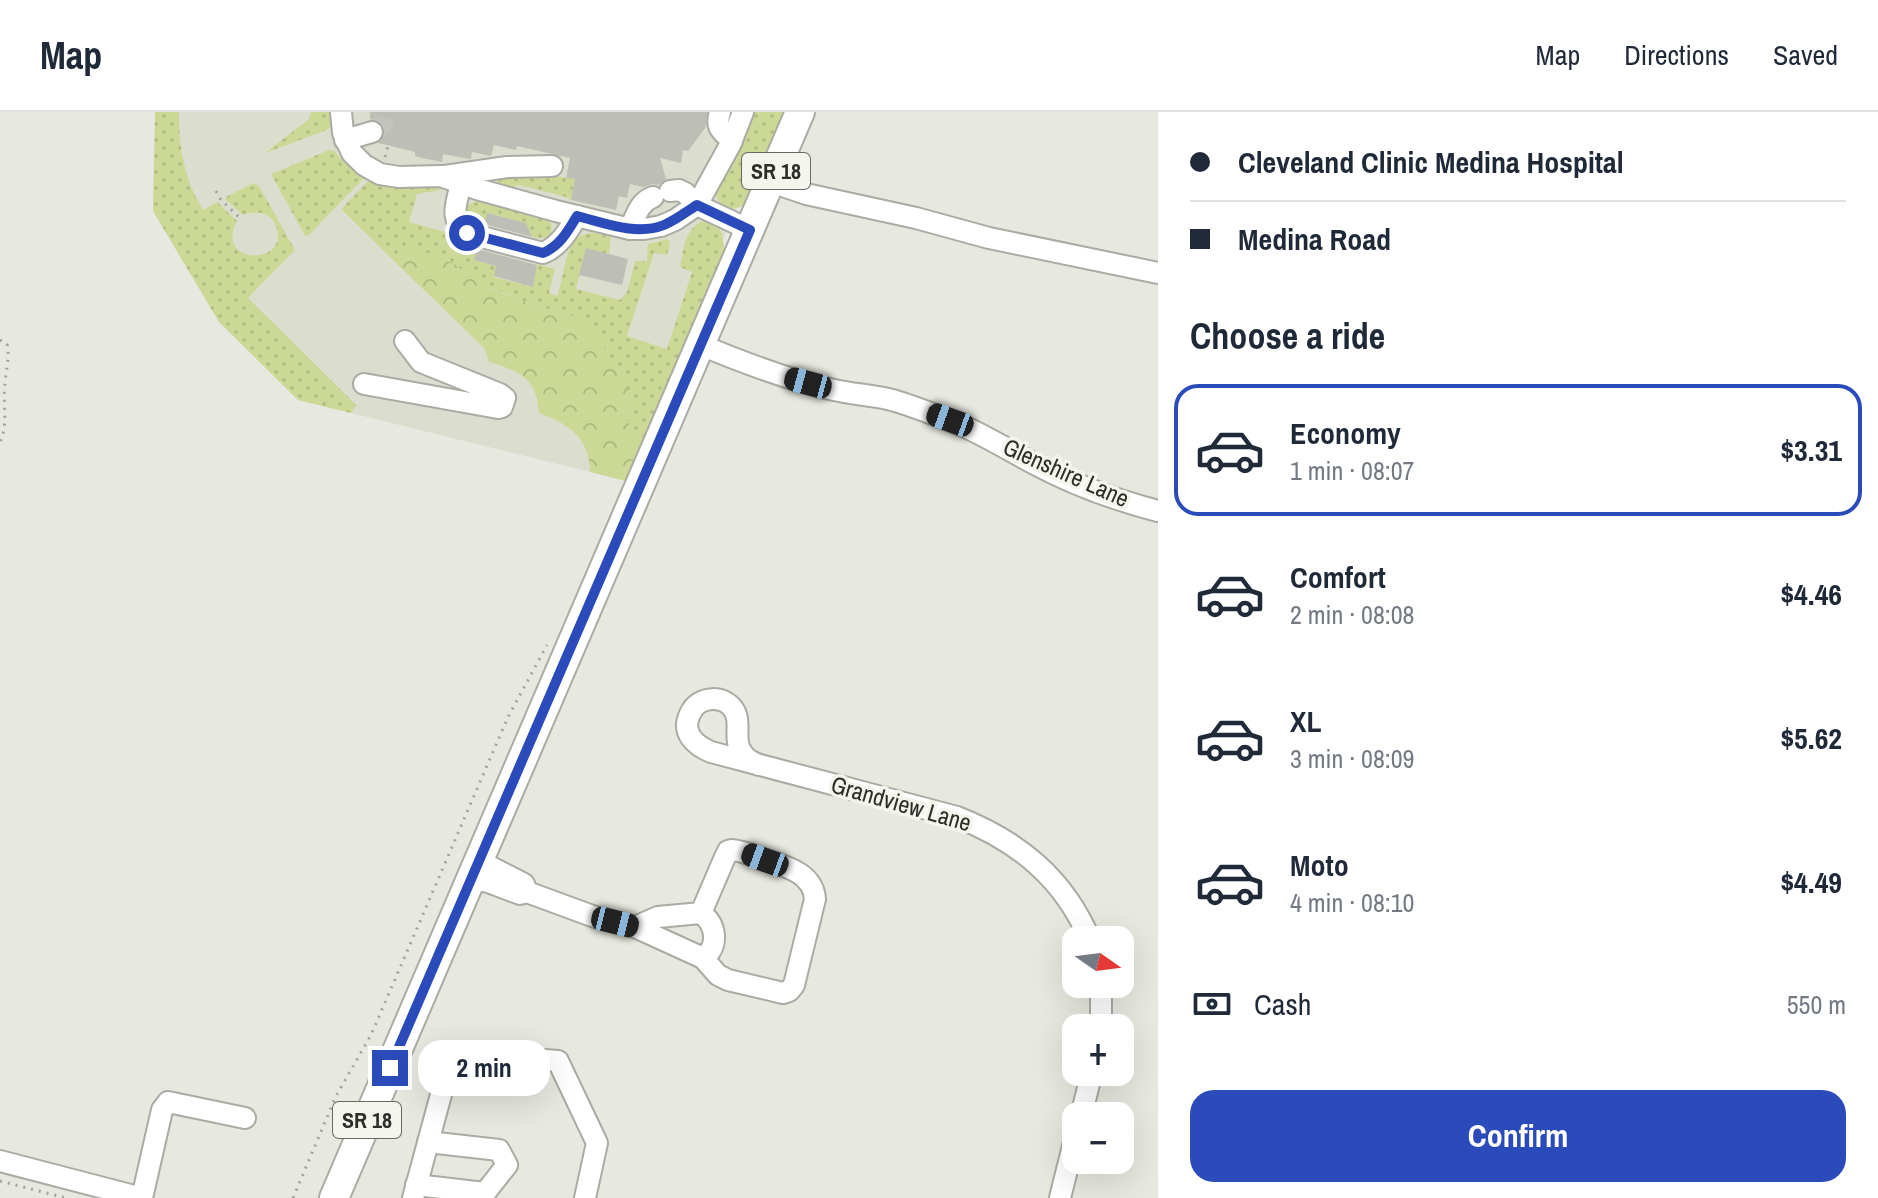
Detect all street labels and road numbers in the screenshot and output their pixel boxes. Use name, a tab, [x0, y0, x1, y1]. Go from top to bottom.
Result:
road number: SR 18	[742, 153, 810, 189]
street label: Glenshire Lane	[998, 430, 1134, 514]
street label: Grandview Lane	[827, 768, 975, 838]
road number: SR 18	[333, 1102, 401, 1138]

